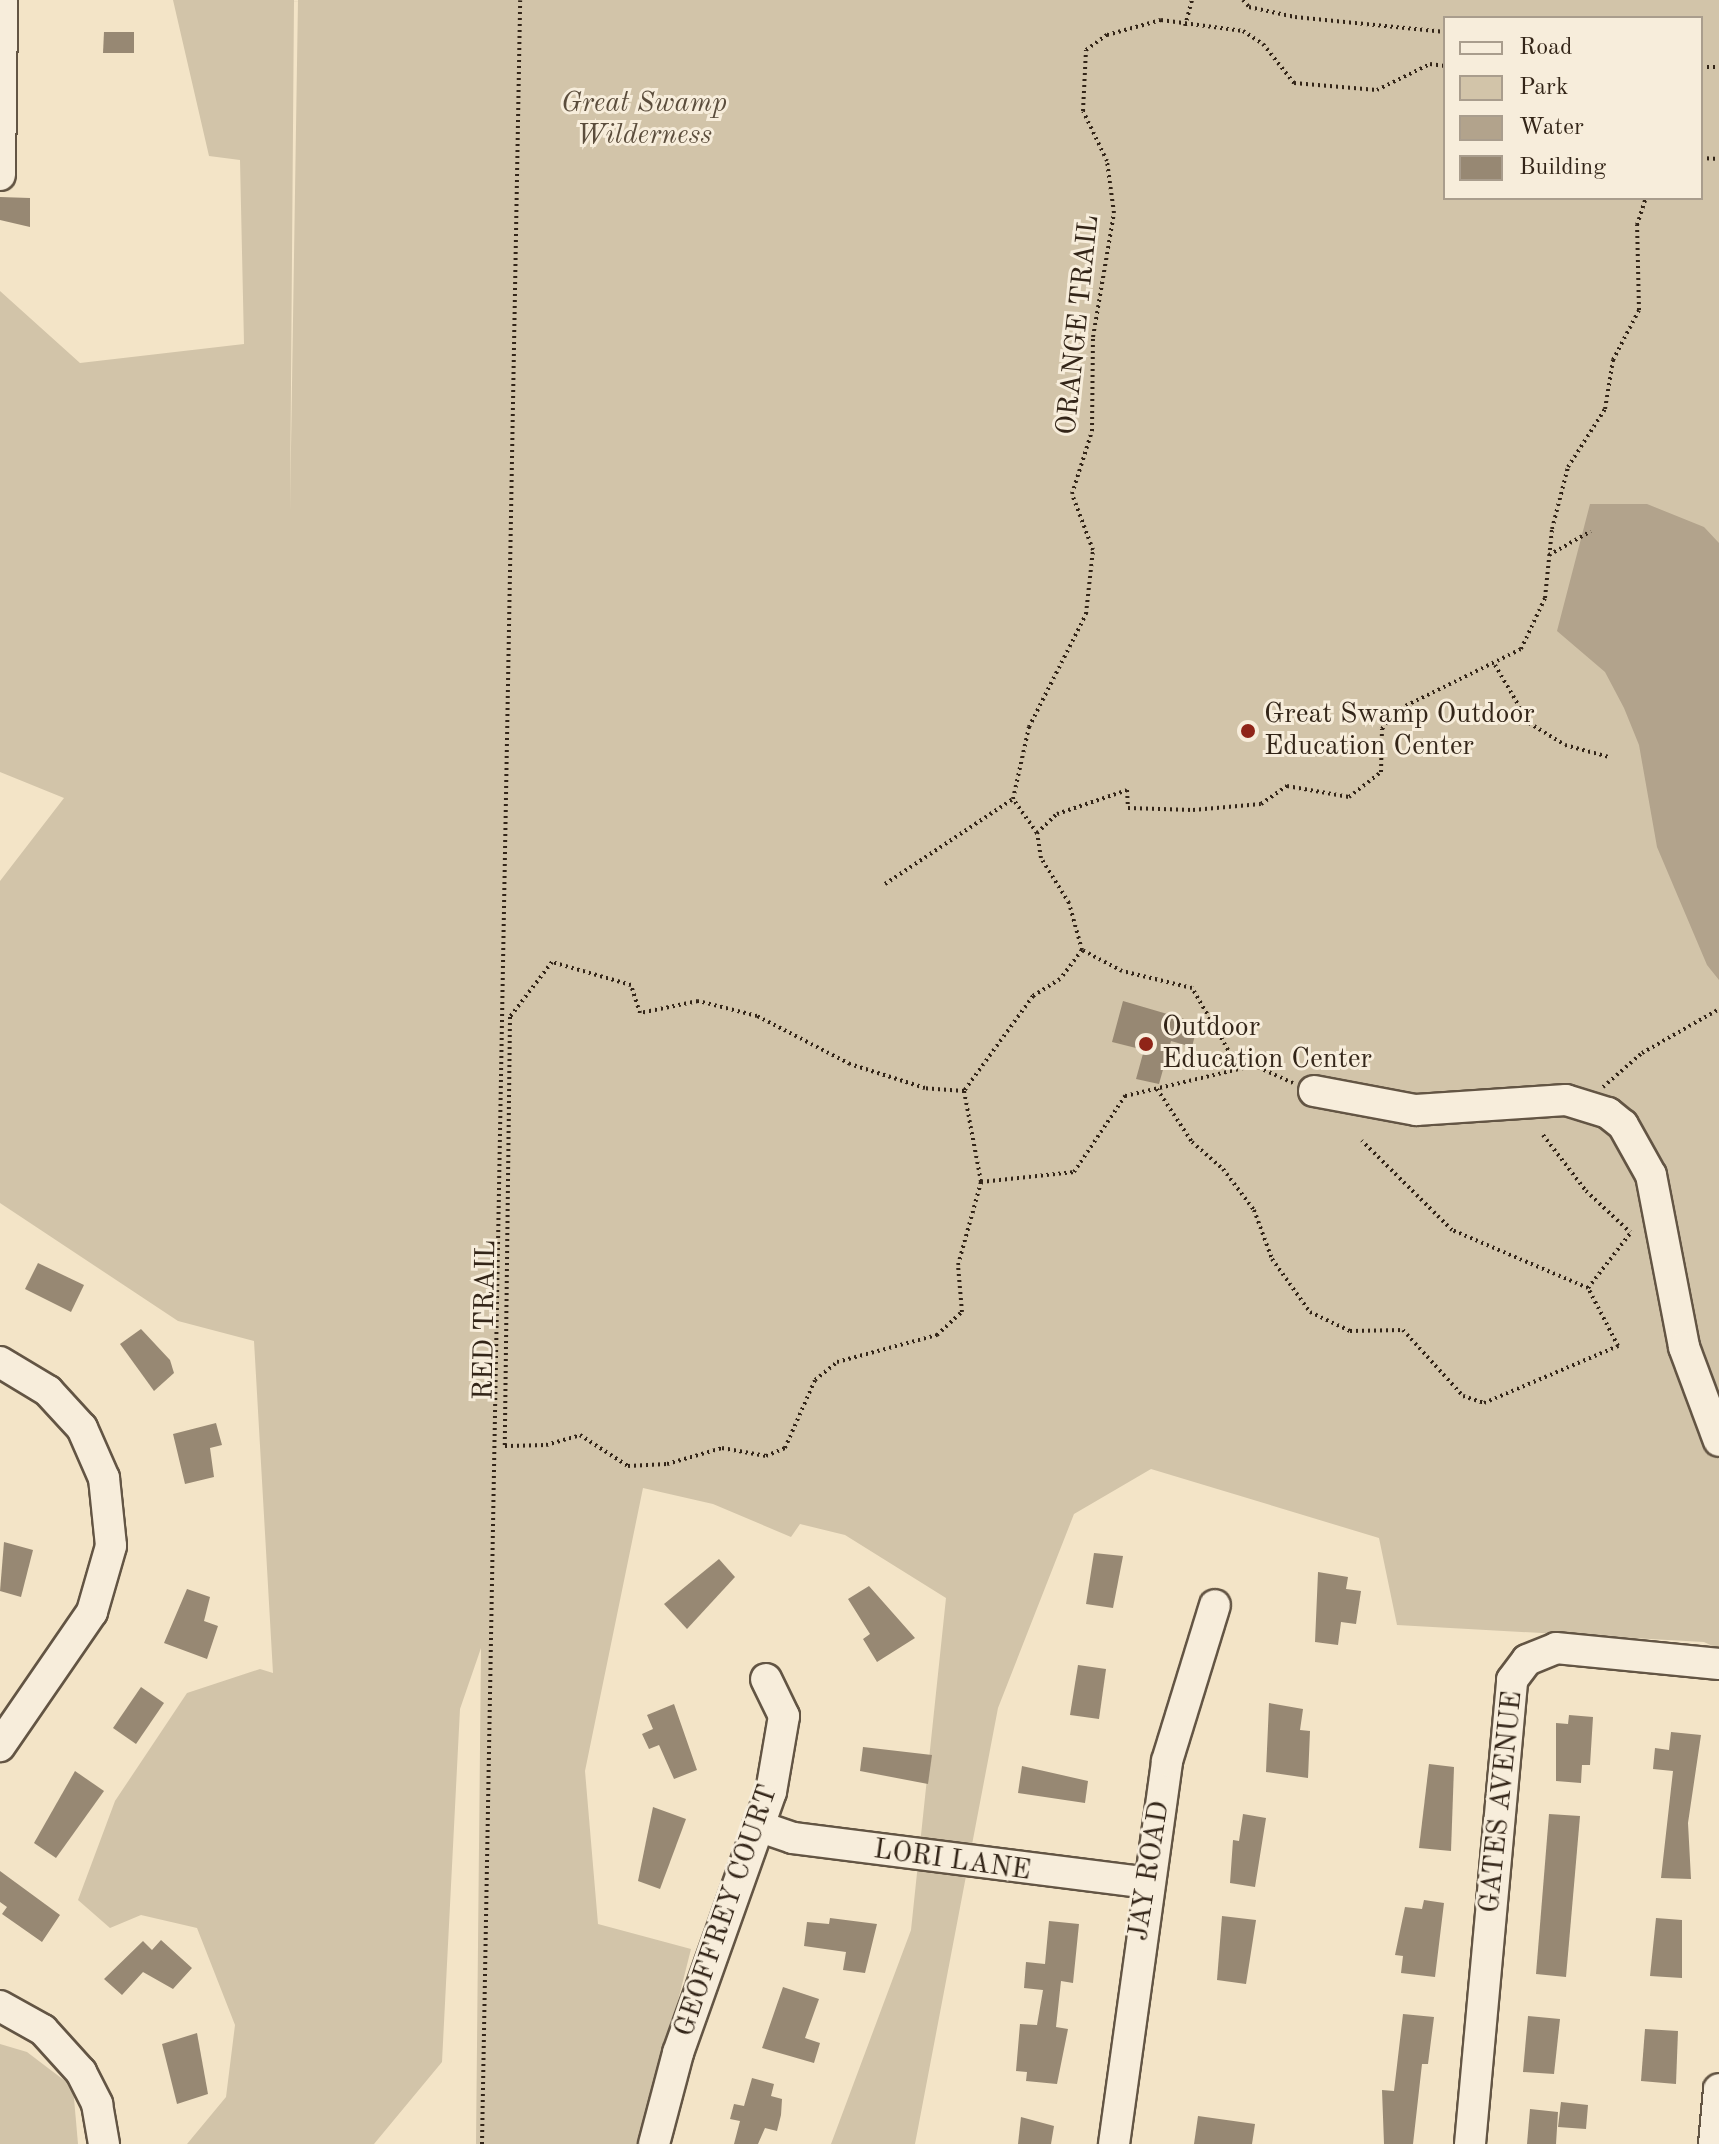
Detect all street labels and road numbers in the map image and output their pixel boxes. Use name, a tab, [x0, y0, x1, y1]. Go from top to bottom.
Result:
street label: ORANGE TRAIL	[1051, 213, 1107, 437]
street label: RED TRAIL	[468, 1240, 504, 1400]
street label: GATES AVENUE	[1474, 1689, 1530, 1915]
street label: GEOFFREY COURT	[668, 1781, 786, 2041]
street label: JAY ROAD	[1122, 1799, 1178, 1943]
street label: LORI LANE	[871, 1833, 1033, 1889]

